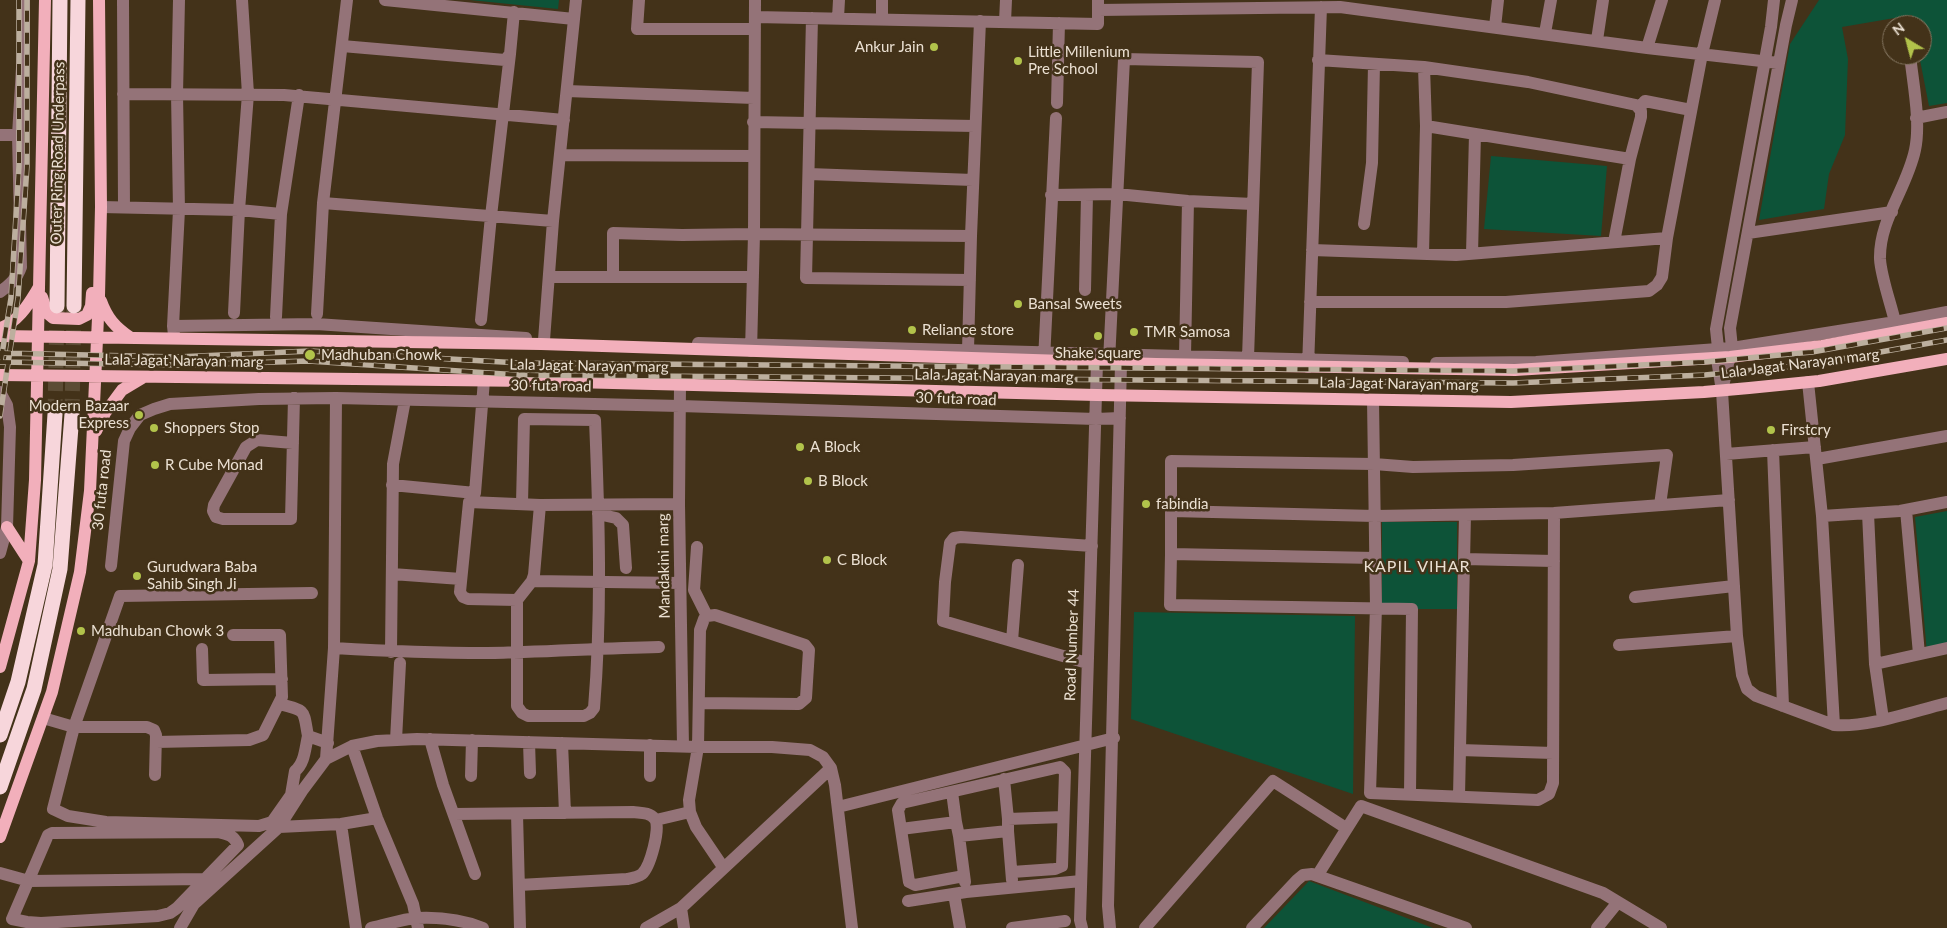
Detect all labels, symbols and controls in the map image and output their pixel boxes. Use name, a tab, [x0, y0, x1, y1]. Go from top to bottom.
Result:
north arrow	[1882, 15, 1932, 65]
text: N	[1889, 18, 1908, 38]
place label: Ankur Jain	[855, 38, 924, 56]
marker: Ankur Jain	[928, 41, 940, 53]
place label: Little Millenium Pre School	[1028, 43, 1130, 78]
marker: Little Millenium Pre School	[1012, 55, 1024, 67]
street label: Outer Ring Road Underpass	[47, 62, 69, 244]
place label: Bansal Sweets	[1028, 295, 1122, 313]
marker: Bansal Sweets	[1012, 298, 1024, 310]
place label: Reliance store	[922, 321, 1014, 339]
place label: TMR Samosa	[1144, 323, 1230, 341]
marker: Reliance store	[906, 324, 918, 336]
marker: TMR Samosa	[1128, 326, 1140, 338]
marker: Shake square	[1092, 330, 1104, 342]
place label: Shake square	[1055, 344, 1141, 362]
street label: Lala Jagat Narayan marg	[1720, 345, 1880, 383]
place label: Madhuban Chowk	[321, 346, 442, 364]
marker: Madhuban Chowk	[303, 348, 317, 362]
street label: Lala Jagat Narayan marg	[104, 351, 264, 371]
street label: Lala Jagat Narayan marg	[509, 356, 669, 376]
street label: Lala Jagat Narayan marg	[914, 366, 1074, 386]
street label: Lala Jagat Narayan marg	[1319, 374, 1479, 394]
street label: 30 futa road	[510, 376, 592, 396]
street label: 30 futa road	[915, 389, 997, 409]
place label: Modern Bazaar Express	[29, 397, 129, 432]
marker: Modern Bazaar Express	[133, 409, 145, 421]
place label: Shoppers Stop	[164, 419, 259, 437]
place label: Firstcry	[1781, 421, 1831, 439]
marker: Shoppers Stop	[148, 422, 160, 434]
marker: Firstcry	[1765, 424, 1777, 436]
place label: A Block	[810, 438, 860, 456]
marker: A Block	[794, 441, 806, 453]
street label: 30 futa road	[89, 449, 115, 531]
place label: R Cube Monad	[165, 456, 263, 474]
marker: R Cube Monad	[149, 459, 161, 471]
place label: B Block	[818, 472, 868, 490]
marker: B Block	[802, 475, 814, 487]
place label: fabindia	[1156, 495, 1208, 513]
marker: fabindia	[1140, 498, 1152, 510]
street label: Mandakini marg	[654, 513, 674, 619]
place label: C Block	[837, 551, 887, 569]
marker: C Block	[821, 554, 833, 566]
district label: KAPIL VIHAR	[1362, 557, 1472, 577]
place label: Gurudwara Baba Sahib Singh Ji	[147, 558, 257, 593]
marker: Gurudwara Baba Sahib Singh Ji	[131, 570, 143, 582]
street label: Road Number 44	[1061, 589, 1083, 701]
place label: Madhuban Chowk 3	[91, 622, 224, 640]
marker: Madhuban Chowk 3	[75, 625, 87, 637]

